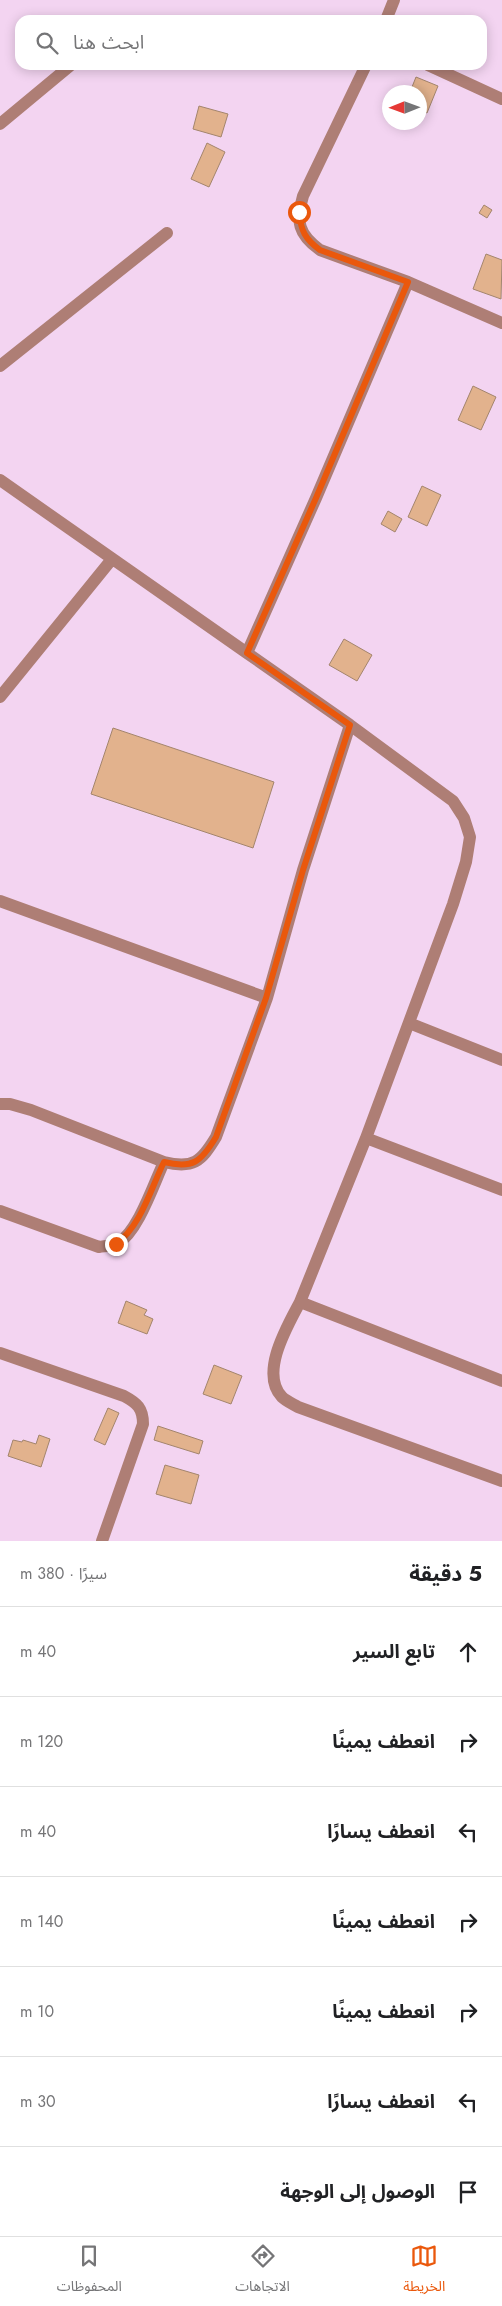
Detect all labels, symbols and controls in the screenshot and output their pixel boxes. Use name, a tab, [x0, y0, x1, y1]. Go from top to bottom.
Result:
search box	[15, 15, 487, 70]
icon: search	[33, 29, 61, 57]
text: ابحث هنا	[73, 29, 144, 56]
north arrow	[382, 85, 427, 130]
route start	[288, 201, 311, 224]
route end	[105, 1233, 128, 1256]
text: 5 دقيقة	[409, 1559, 482, 1589]
text: سيرًا · 380 m	[20, 1562, 107, 1585]
text: تابع السير	[353, 1638, 435, 1665]
icon: ahead	[454, 1638, 482, 1666]
text: 40 m	[20, 1640, 56, 1663]
text: انعطف يمينًا	[332, 1728, 435, 1755]
icon: right	[454, 1728, 482, 1756]
text: 120 m	[20, 1730, 63, 1753]
text: انعطف يسارًا	[327, 1818, 435, 1845]
icon: left	[454, 1818, 482, 1846]
text: 40 m	[20, 1820, 56, 1843]
text: انعطف يمينًا	[332, 1908, 435, 1935]
icon: right	[454, 1908, 482, 1936]
text: 140 m	[20, 1910, 63, 1933]
text: انعطف يمينًا	[332, 1998, 435, 2025]
icon: right	[454, 1998, 482, 2026]
text: 10 m	[20, 2000, 54, 2023]
text: انعطف يسارًا	[327, 2088, 435, 2115]
icon: left	[454, 2088, 482, 2116]
text: 30 m	[20, 2090, 56, 2113]
text: الوصول إلى الوجهة	[280, 2178, 435, 2205]
icon: arrive	[454, 2178, 482, 2206]
tab: المحفوظات	[57, 2242, 122, 2301]
tab: الاتجاهات	[235, 2242, 290, 2301]
tab: الخريطة	[403, 2242, 445, 2301]

